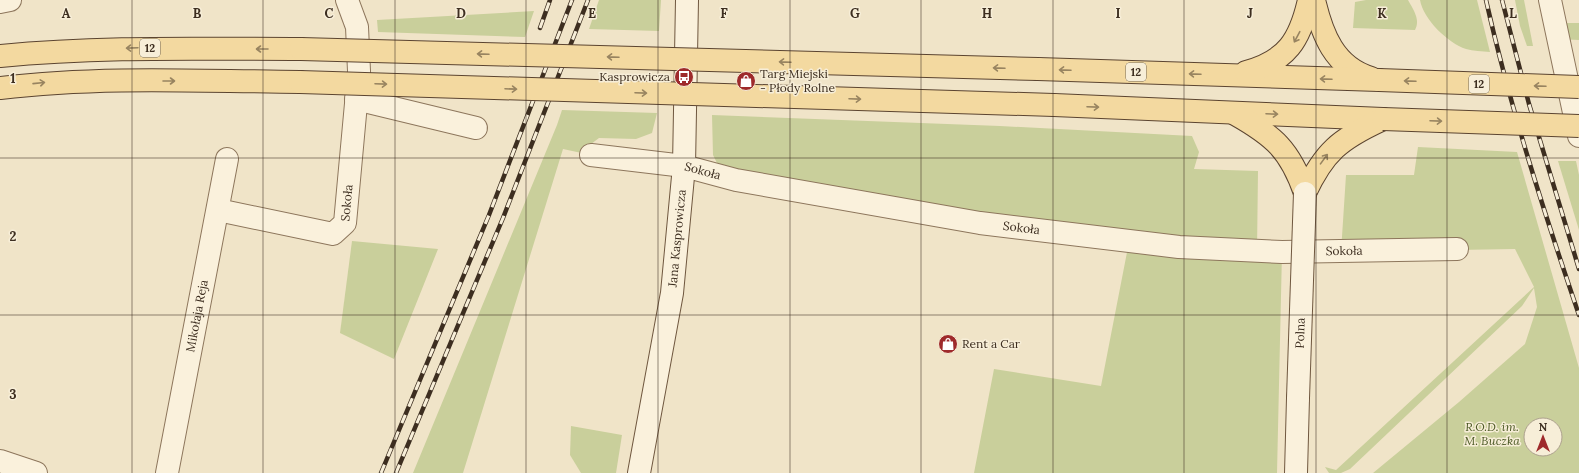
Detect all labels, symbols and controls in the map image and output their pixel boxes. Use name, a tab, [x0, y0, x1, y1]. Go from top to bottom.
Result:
text: A	[62, 5, 71, 22]
text: B	[193, 5, 202, 22]
text: C	[325, 5, 334, 22]
text: D	[456, 5, 466, 22]
text: E	[588, 5, 596, 22]
text: F	[720, 5, 728, 22]
text: G	[850, 5, 860, 22]
text: H	[982, 5, 992, 22]
text: I	[1115, 5, 1121, 22]
text: J	[1247, 5, 1253, 22]
text: K	[1377, 5, 1387, 22]
text: L	[1509, 5, 1517, 22]
one-way arrow	[1292, 31, 1300, 43]
road number: 12	[140, 39, 160, 57]
one-way arrow	[126, 44, 139, 52]
one-way arrow	[256, 45, 269, 53]
one-way arrow	[477, 50, 490, 58]
one-way arrow	[607, 54, 620, 61]
one-way arrow	[779, 58, 792, 66]
road number: 12	[1126, 63, 1146, 81]
one-way arrow	[993, 64, 1006, 72]
bus stop icon: Kasprowicza	[673, 66, 695, 88]
place label: Targ Miejski - Płody Rolne	[760, 66, 835, 95]
one-way arrow	[1059, 66, 1072, 74]
place label: Kasprowicza	[599, 69, 670, 84]
text: 1	[10, 70, 16, 87]
shop icon: Targ Miejski - Płody Rolne	[735, 70, 757, 92]
one-way arrow	[1189, 71, 1202, 78]
one-way arrow	[1320, 75, 1333, 82]
road number: 12	[1469, 75, 1489, 93]
one-way arrow	[162, 77, 175, 85]
one-way arrow	[1404, 78, 1417, 85]
one-way arrow	[32, 80, 45, 87]
one-way arrow	[374, 81, 387, 88]
one-way arrow	[1534, 82, 1547, 90]
one-way arrow	[504, 85, 517, 92]
one-way arrow	[634, 89, 647, 96]
one-way arrow	[848, 95, 861, 103]
one-way arrow	[1086, 103, 1099, 111]
one-way arrow	[1265, 111, 1278, 118]
one-way arrow	[1429, 117, 1442, 124]
one-way arrow	[1320, 154, 1328, 165]
street label: Sokoła	[683, 158, 723, 183]
street label: Sokoła	[337, 184, 356, 222]
street label: Jana Kasprowicza	[665, 189, 689, 289]
street label: Sokoła	[1002, 218, 1041, 237]
text: 2	[10, 228, 17, 245]
street label: Sokoła	[1325, 243, 1363, 258]
street label: Mikołaja Reja	[182, 278, 211, 353]
street label: Polna	[1292, 317, 1308, 349]
shop icon: Rent a Car	[937, 333, 959, 355]
place label: Rent a Car	[962, 336, 1021, 351]
text: 3	[9, 386, 17, 403]
north arrow	[1523, 417, 1563, 457]
park label: R.O.D. im. M. Buczka	[1464, 419, 1520, 448]
text: N	[1539, 420, 1548, 434]

